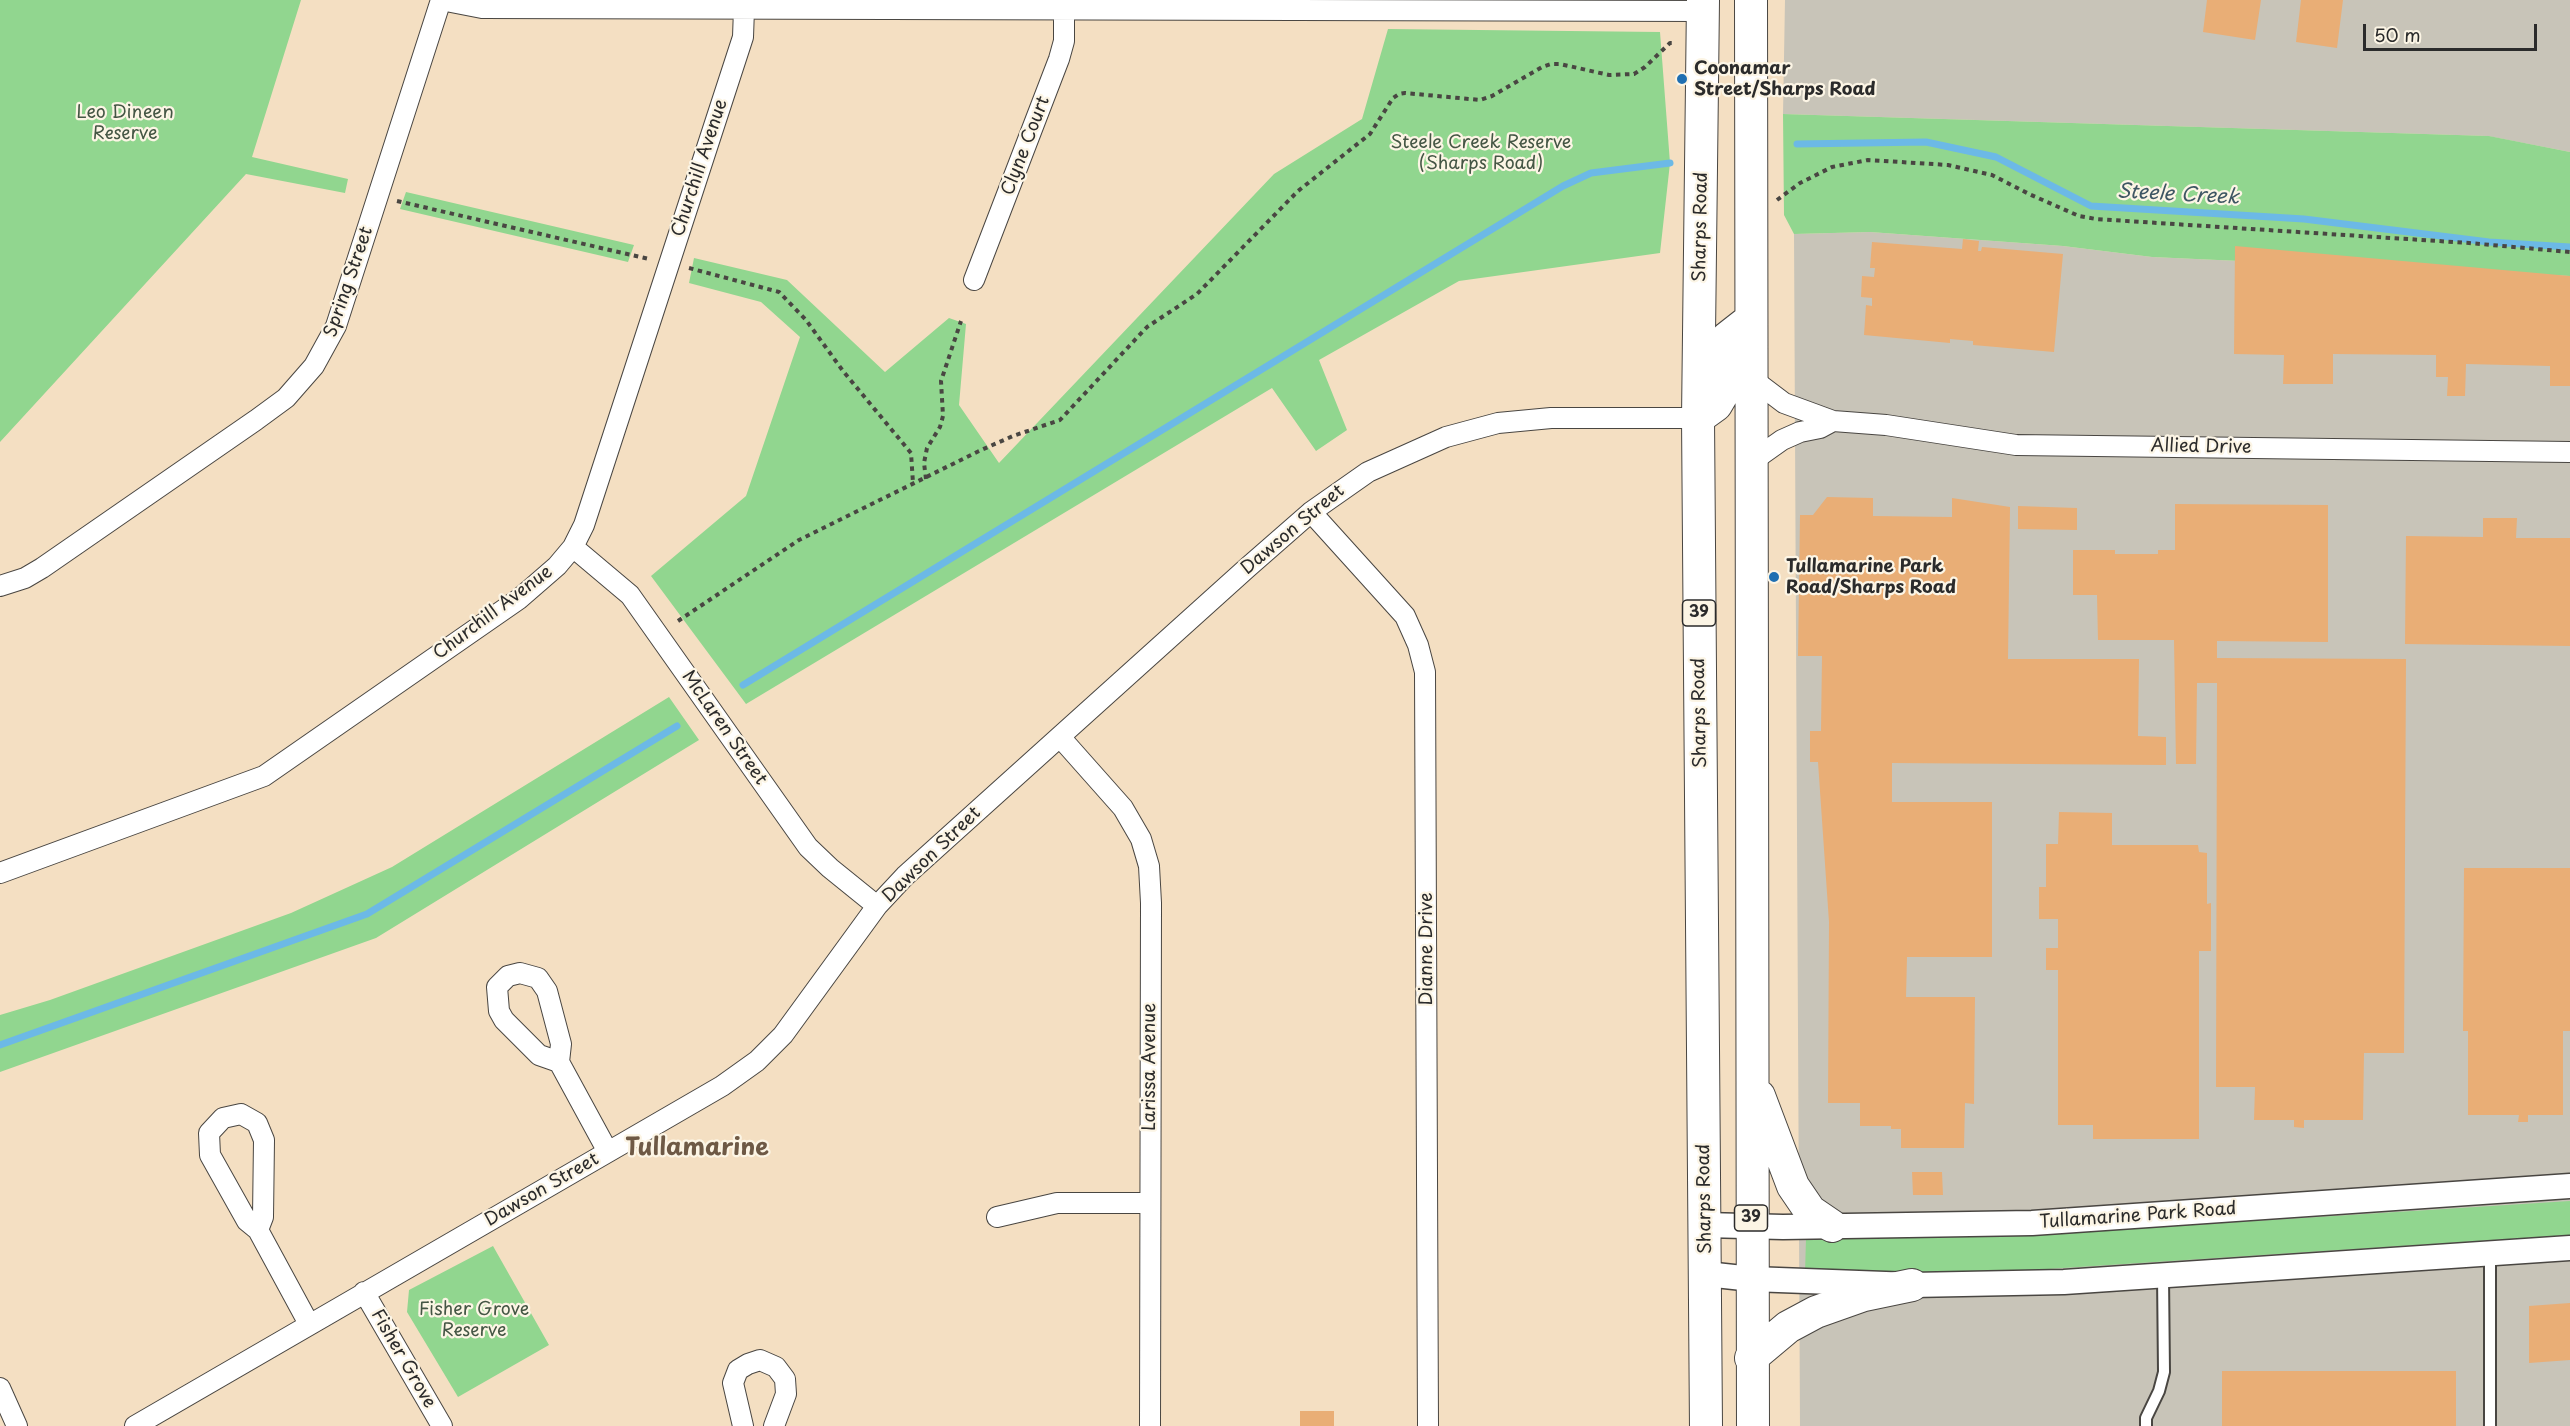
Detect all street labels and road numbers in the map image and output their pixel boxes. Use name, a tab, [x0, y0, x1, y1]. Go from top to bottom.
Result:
street label: Clyne Court	[997, 93, 1055, 199]
street label: Churchill Avenue	[668, 96, 732, 240]
street label: Sharps Road	[1689, 172, 1713, 282]
street label: Spring Street	[320, 224, 378, 340]
street label: Allied Drive	[2150, 435, 2252, 459]
street label: Dawson Street	[1237, 480, 1349, 580]
street label: Churchill Avenue	[429, 561, 557, 665]
road number: 39	[1682, 600, 1716, 626]
street label: Sharps Road	[1688, 658, 1712, 768]
street label: McLaren Street	[677, 667, 771, 789]
street label: Dawson Street	[878, 803, 986, 907]
street label: Dianne Drive	[1416, 893, 1438, 1005]
street label: Larissa Avenue	[1139, 1003, 1161, 1131]
street label: Sharps Road	[1693, 1144, 1717, 1254]
street label: Dawson Street	[481, 1149, 603, 1231]
street label: Tullamarine Park Road	[2039, 1198, 2237, 1234]
road number: 39	[1734, 1205, 1768, 1231]
street label: Fisher Grove	[366, 1306, 440, 1412]

